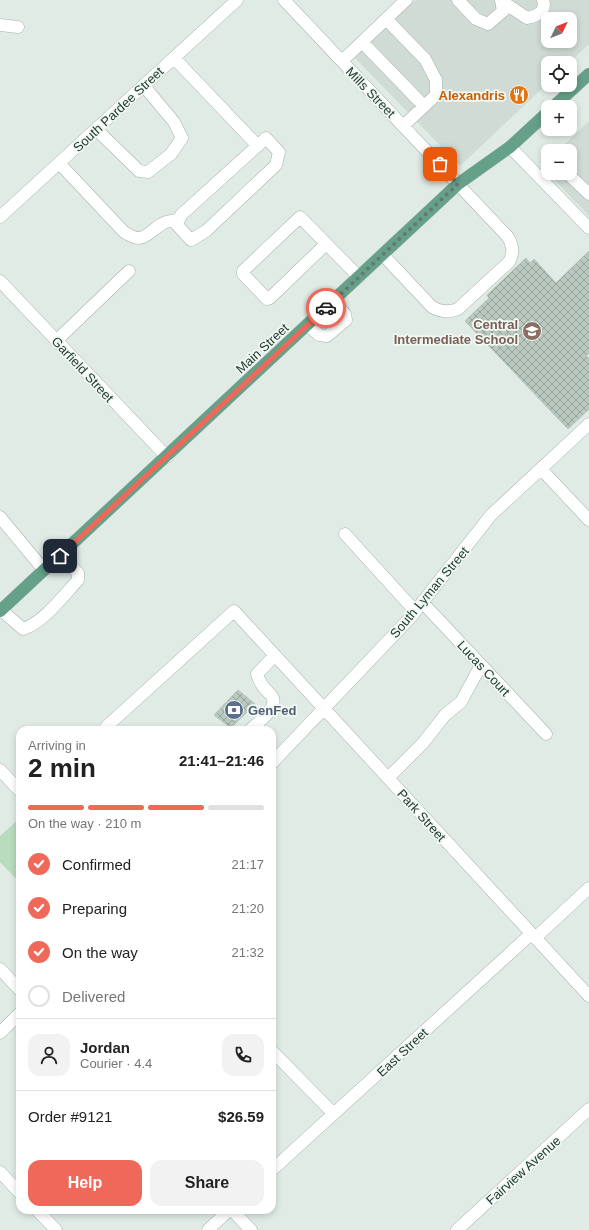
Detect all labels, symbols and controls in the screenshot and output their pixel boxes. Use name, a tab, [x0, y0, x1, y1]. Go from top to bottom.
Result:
north arrow	[541, 12, 577, 48]
map controls	[541, 12, 577, 180]
button: locate	[541, 56, 577, 92]
street label: South Pardee Street	[70, 63, 167, 155]
street label: Mills Street	[343, 64, 399, 121]
restaurant icon: Alexandris	[508, 84, 530, 106]
place label: Alexandris	[439, 88, 505, 103]
button: +	[541, 100, 577, 136]
button: −	[541, 144, 577, 180]
pin	[423, 147, 457, 181]
icon: bag	[429, 153, 451, 175]
courier	[306, 288, 346, 328]
icon: car	[315, 297, 337, 319]
place label: Central Intermediate School	[394, 317, 518, 347]
street label: Main Street	[233, 320, 292, 377]
school or university icon: Central Intermediate School	[521, 320, 543, 342]
street label: Garfield Street	[49, 334, 117, 405]
pin	[43, 539, 77, 573]
street label: South Lyman Street	[387, 543, 472, 641]
icon: home	[49, 545, 71, 567]
street label: Lucas Court	[454, 638, 513, 699]
bank icon: GenFed	[223, 699, 245, 721]
place label: GenFed	[248, 703, 296, 718]
text: Arriving in	[28, 738, 86, 753]
text: 21:41–21:46	[179, 752, 264, 769]
text: 2 min	[28, 753, 96, 783]
street label: Park Street	[394, 786, 449, 845]
text: On the way · 210 m	[28, 816, 141, 831]
icon: check	[28, 853, 50, 875]
text: Confirmed	[62, 856, 131, 873]
text: 21:17	[231, 857, 264, 872]
icon: check	[28, 897, 50, 919]
text: Preparing	[62, 900, 127, 917]
text: 21:20	[231, 901, 264, 916]
icon: check	[28, 941, 50, 963]
text: On the way	[62, 944, 138, 961]
text: 21:32	[231, 945, 264, 960]
text: Delivered	[62, 988, 125, 1005]
street label: East Street	[374, 1025, 431, 1080]
button: person	[28, 1034, 70, 1076]
button: phone	[222, 1034, 264, 1076]
text: Jordan	[80, 1039, 130, 1056]
text: Courier · 4.4	[80, 1056, 152, 1071]
text: Order #9121	[28, 1108, 112, 1125]
text: $26.59	[218, 1108, 264, 1125]
street label: Fairview Avenue	[483, 1133, 564, 1208]
button: Help	[28, 1160, 142, 1206]
button: Share	[150, 1160, 264, 1206]

